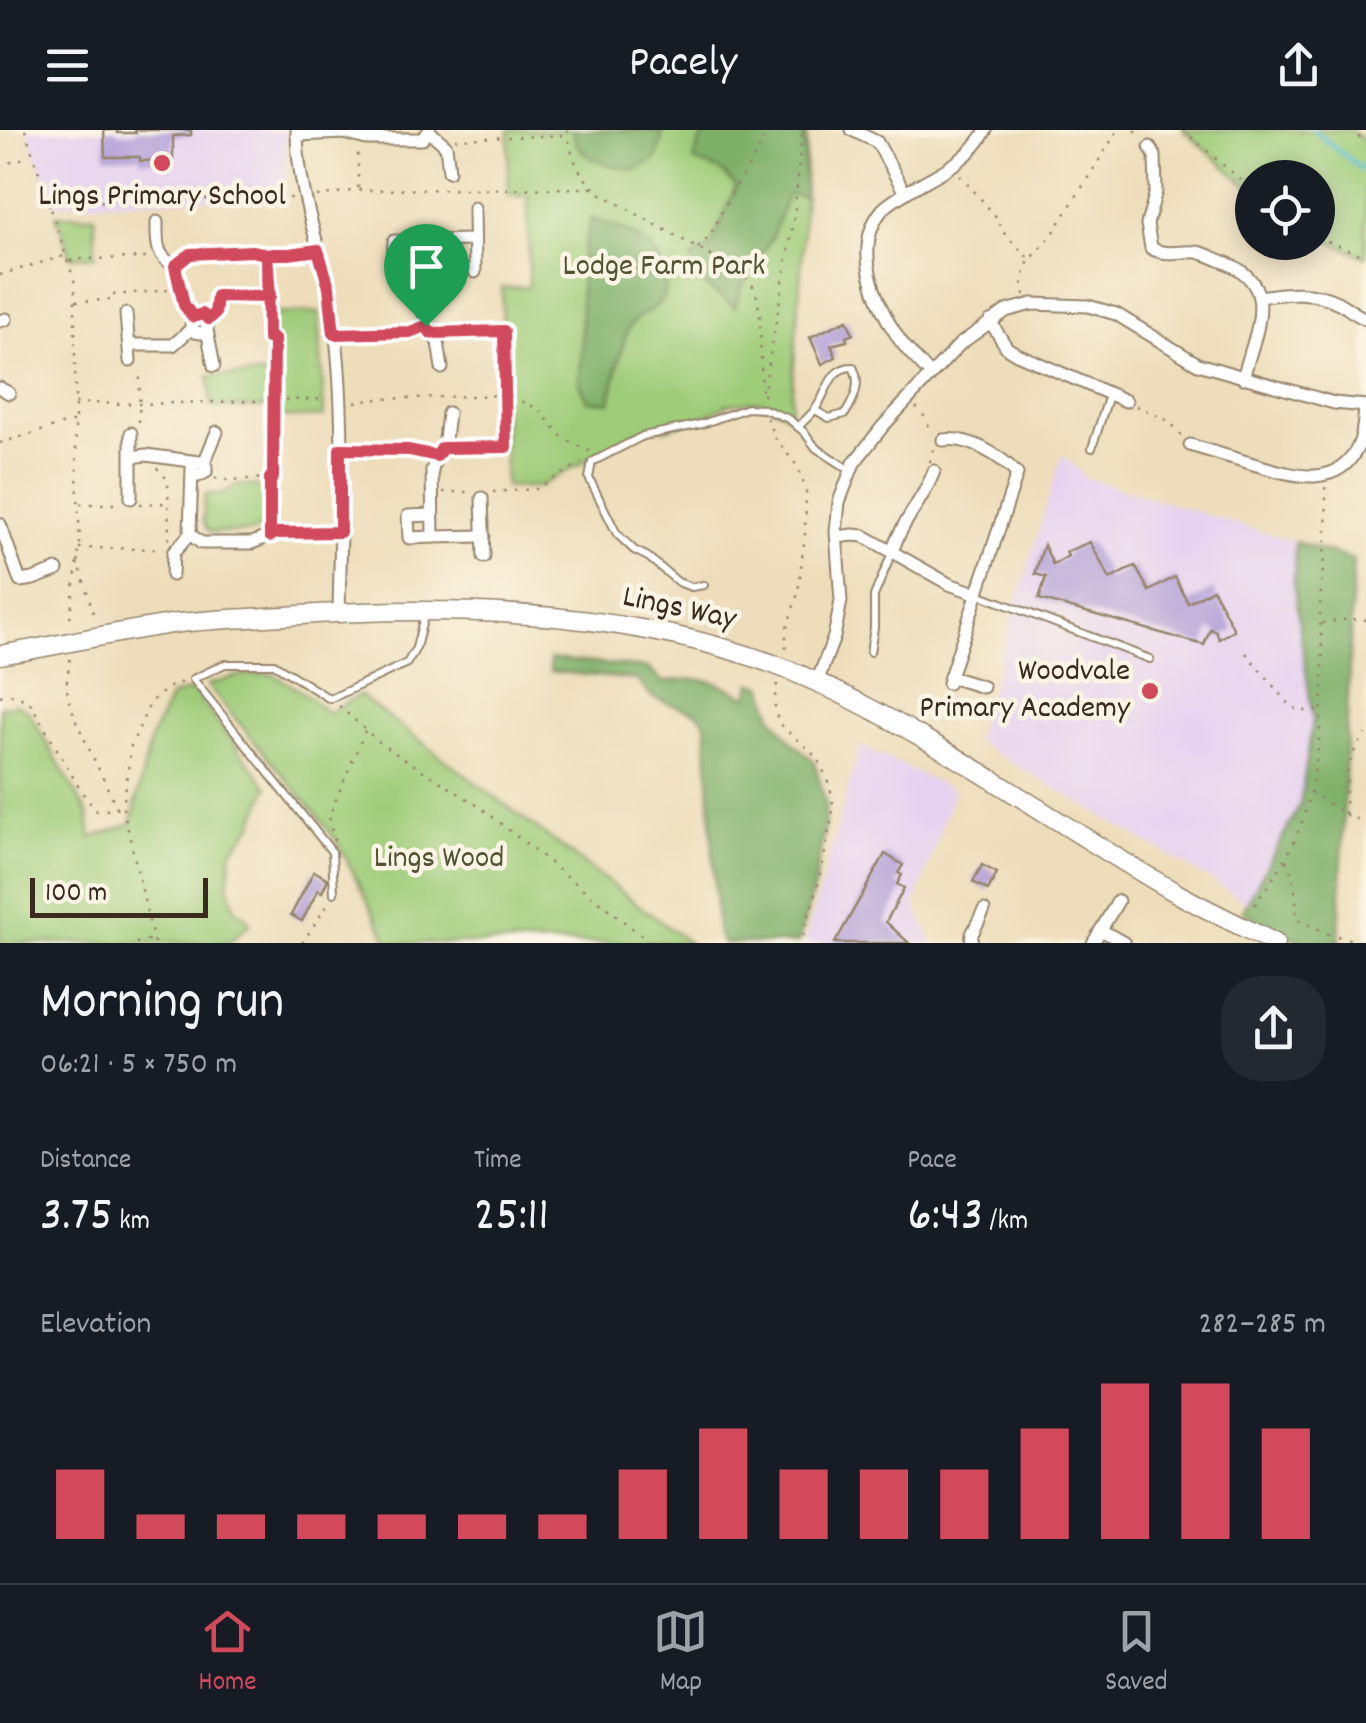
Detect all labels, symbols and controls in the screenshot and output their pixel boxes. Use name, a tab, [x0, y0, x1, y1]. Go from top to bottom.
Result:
text: Pacely	[629, 33, 737, 97]
icon: menu	[40, 38, 95, 93]
icon: share	[1271, 38, 1326, 93]
marker: Lings Primary School	[151, 152, 173, 174]
map controls	[1235, 160, 1335, 260]
button: locate	[1235, 160, 1335, 260]
place label: Lings Primary School	[38, 175, 286, 221]
pin	[384, 224, 469, 327]
icon: arrive	[399, 239, 454, 294]
park label: Lodge Farm Park	[563, 245, 765, 291]
street label: Lings Way	[618, 576, 741, 645]
place label: Woodvale Primary Academy	[919, 650, 1131, 733]
marker: Woodvale Primary Academy	[1139, 680, 1161, 702]
park label: Lings Wood	[374, 837, 504, 883]
scale bar	[30, 873, 208, 918]
text: 100 m	[45, 875, 107, 915]
text: Morning run	[40, 966, 284, 1045]
button: share	[1221, 976, 1326, 1081]
text: 06:21 · 5 × 750 m	[40, 1043, 237, 1089]
text: Distance	[40, 1142, 131, 1182]
text: Time	[474, 1142, 522, 1182]
text: Pace	[907, 1142, 957, 1182]
text: 3.75	[40, 1182, 113, 1254]
text: 25:11	[474, 1182, 549, 1254]
text: 6:43	[907, 1182, 983, 1254]
text: km	[113, 1203, 150, 1243]
text: /km	[983, 1203, 1028, 1243]
text: Elevation	[40, 1303, 151, 1349]
text: 282–285 m	[1198, 1303, 1326, 1349]
tab: Home	[198, 1604, 257, 1704]
tab: Map	[653, 1604, 708, 1704]
tab: Saved	[1105, 1604, 1168, 1704]

